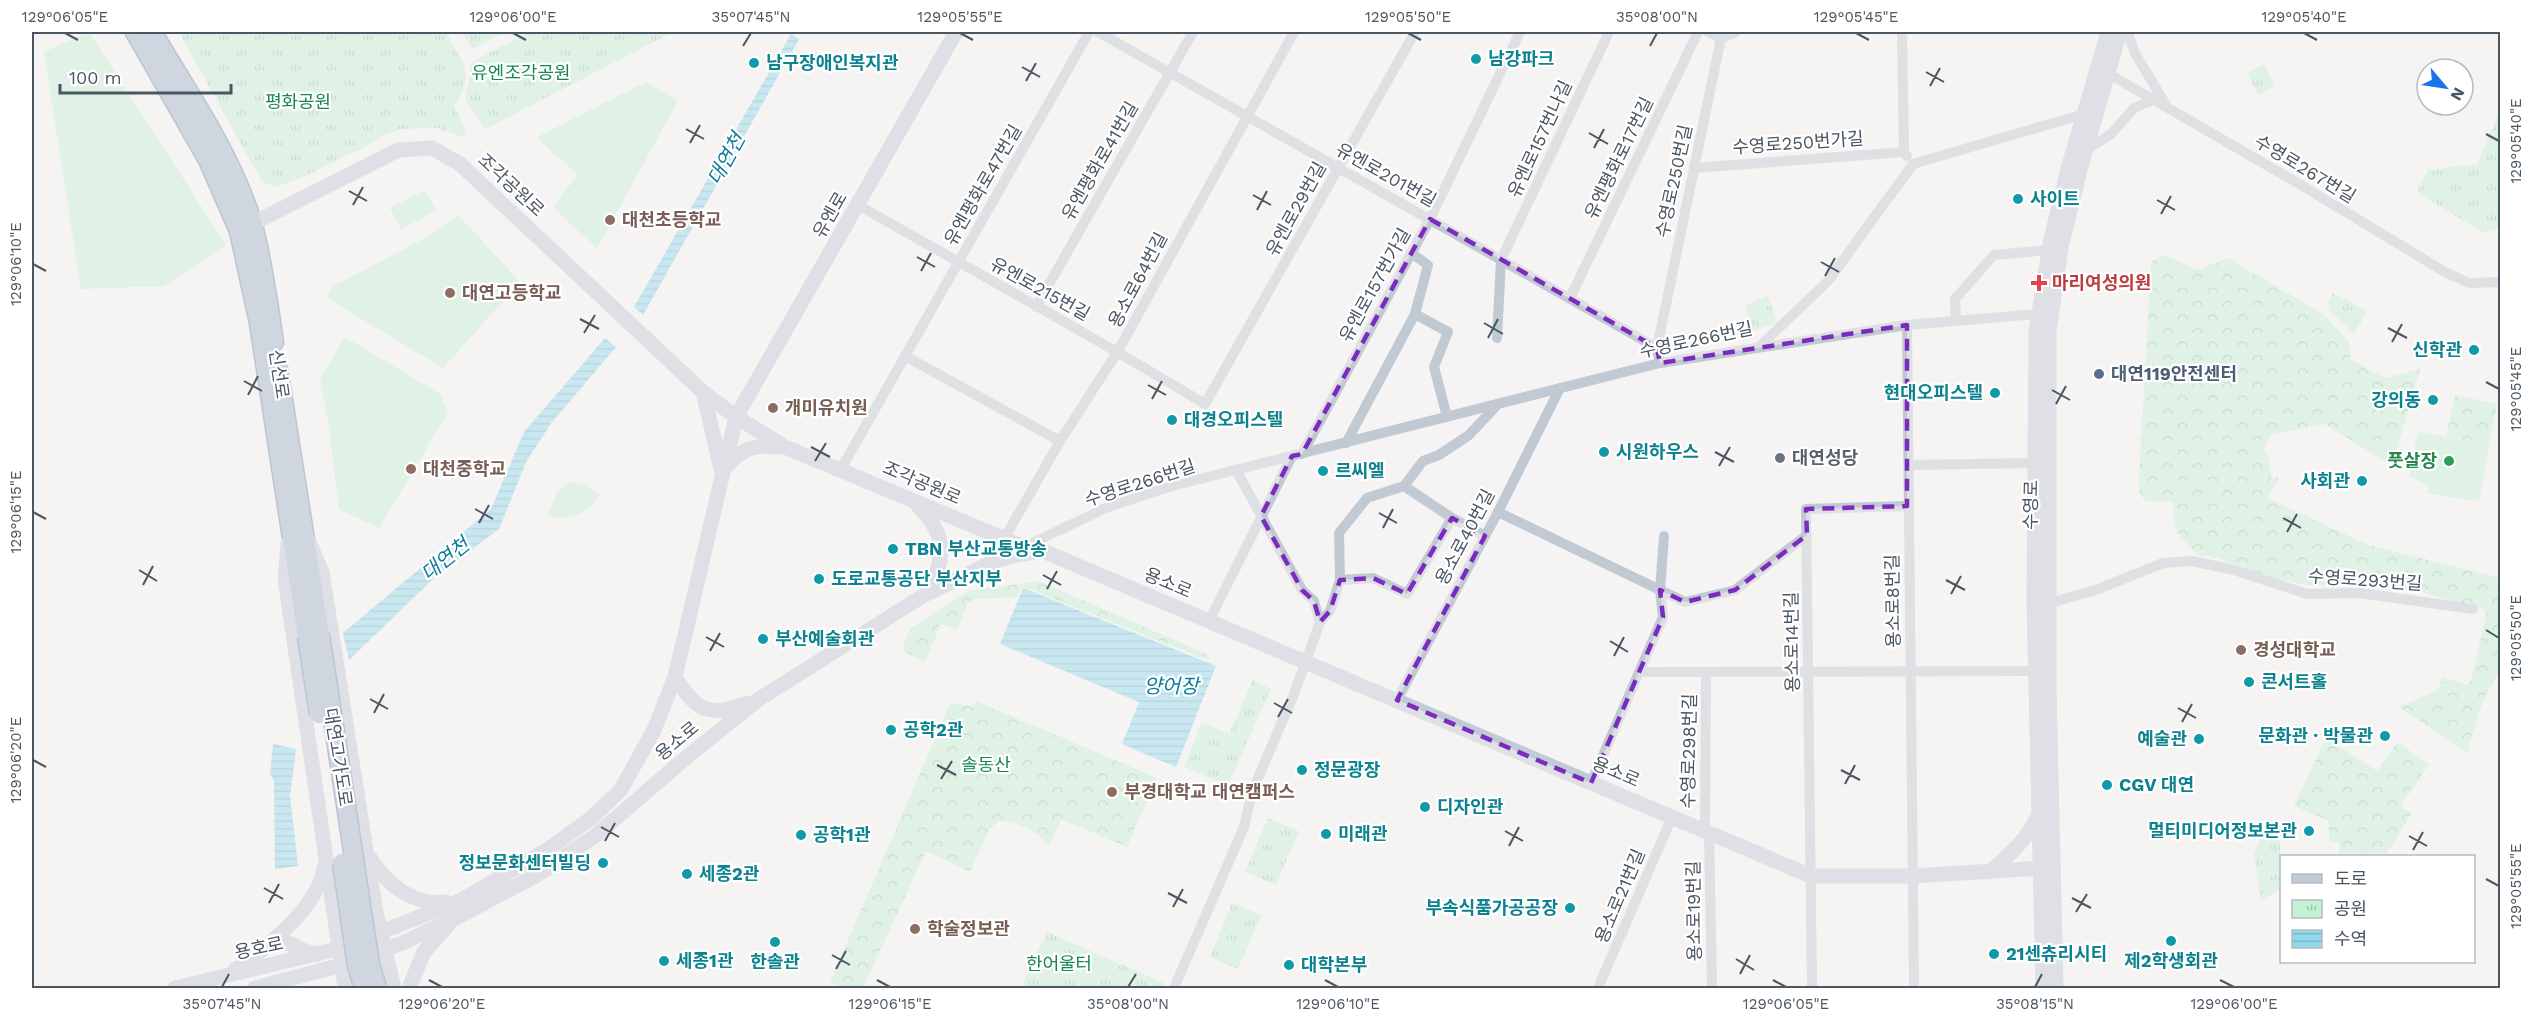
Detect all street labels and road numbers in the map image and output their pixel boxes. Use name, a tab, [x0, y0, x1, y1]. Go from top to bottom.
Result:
street label: 유엔로157번나길	[1503, 77, 1576, 201]
street label: 유엔평화로17번길	[1580, 93, 1657, 222]
street label: 유엔평화로41번길	[1057, 98, 1142, 224]
street label: 유엔평화로47번길	[939, 121, 1026, 249]
street label: 수영로250번길	[1651, 122, 1696, 239]
street label: 수영로250번가길	[1732, 127, 1864, 158]
street label: 수영로267번길	[2251, 130, 2360, 207]
street label: 유엔로201번길	[1332, 138, 1440, 211]
street label: 조각공원로	[474, 149, 549, 221]
street label: 유엔로29번길	[1261, 158, 1330, 260]
street label: 유엔로	[808, 188, 851, 242]
street label: 유엔로157번가길	[1335, 224, 1415, 345]
street label: 용소로64번길	[1104, 229, 1171, 331]
street label: 유엔로215번길	[987, 253, 1094, 325]
street label: 수영로266번길	[1637, 317, 1754, 362]
street label: 신선로	[266, 348, 293, 400]
street label: 수영로266번길	[1082, 455, 1198, 510]
street label: 조각공원로	[880, 457, 964, 508]
street label: 수영로	[2020, 480, 2041, 530]
street label: 용소로40번길	[1431, 485, 1498, 588]
street label: 용소로8번길	[1881, 554, 1904, 648]
street label: 용소로	[1141, 563, 1195, 602]
street label: 수영로293번길	[2307, 565, 2423, 594]
street label: 용소로14번길	[1780, 591, 1803, 693]
street label: 수영로298번길	[1677, 693, 1700, 809]
street label: 대연고가도로	[320, 706, 357, 808]
street label: 용소로	[651, 717, 702, 765]
street label: 용소로	[1589, 752, 1643, 791]
street label: 용소로21번길	[1590, 846, 1649, 946]
street label: 용소로19번길	[1682, 860, 1705, 962]
street label: 용호로	[232, 932, 285, 963]

